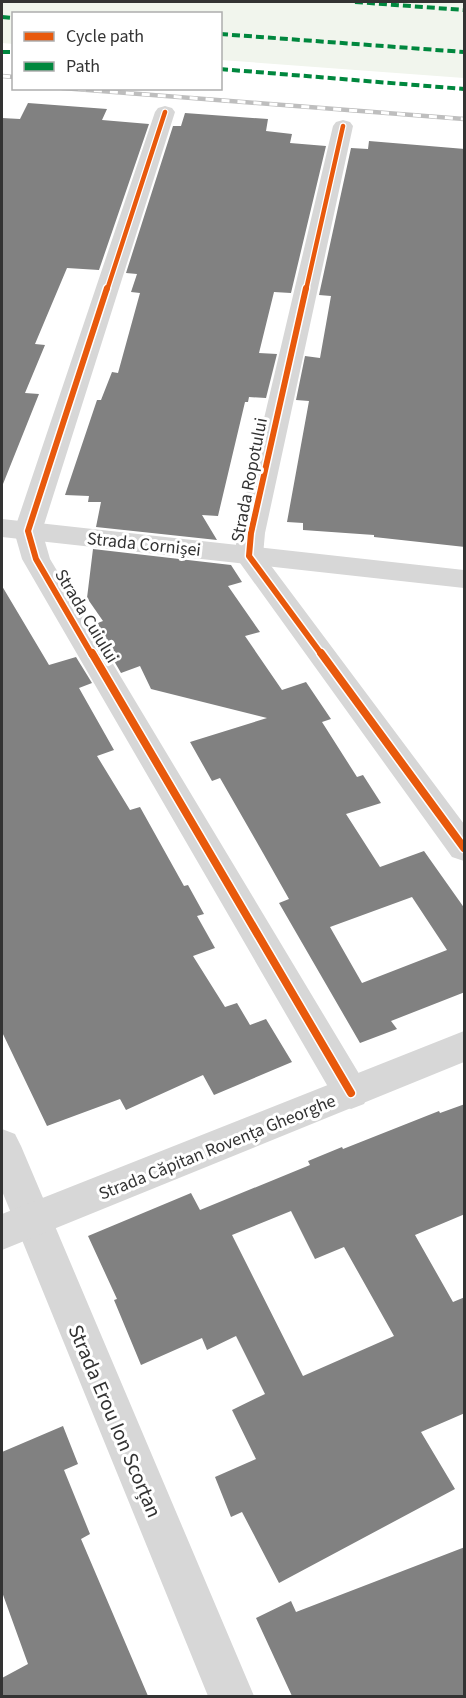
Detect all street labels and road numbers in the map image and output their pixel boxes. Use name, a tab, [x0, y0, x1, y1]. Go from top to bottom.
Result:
street label: Strada Ropotului	[225, 415, 274, 545]
street label: Strada Cornișei	[86, 526, 202, 563]
street label: Strada Cuiului	[49, 564, 125, 668]
street label: Strada Căpitan Rovența Gheorghe	[95, 1088, 339, 1207]
street label: Strada Erou Ion Scorțan	[61, 1320, 169, 1522]

